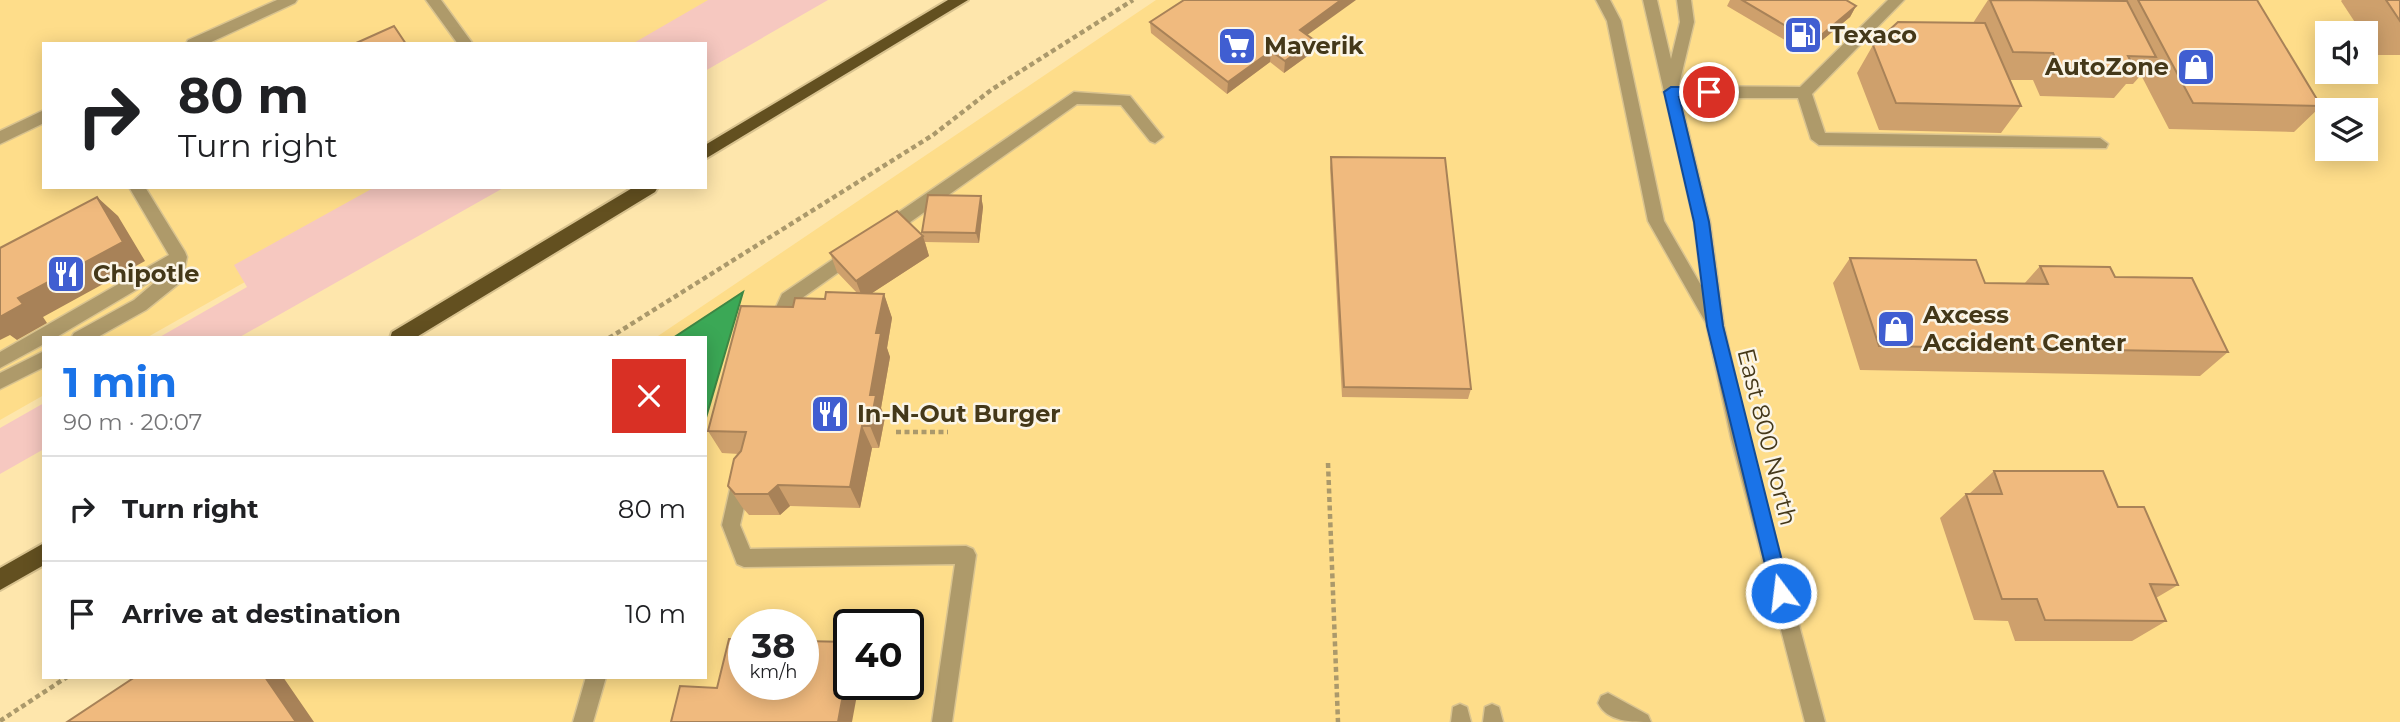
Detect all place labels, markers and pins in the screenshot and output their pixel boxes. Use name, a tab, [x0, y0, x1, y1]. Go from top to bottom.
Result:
fuel station icon: Texaco	[1782, 14, 1824, 56]
place label: Texaco	[1830, 20, 1917, 49]
supermarket icon: Maverik	[1216, 25, 1258, 67]
place label: Maverik	[1264, 31, 1364, 60]
shop icon: AutoZone	[2175, 46, 2217, 88]
place label: AutoZone	[2044, 52, 2169, 81]
pin	[1679, 62, 1739, 122]
restaurant icon: Chipotle	[45, 253, 87, 295]
place label: Chipotle	[93, 259, 199, 288]
place label: Axcess Accident Center	[1922, 300, 2126, 357]
shop icon: Axcess Accident Center	[1875, 308, 1917, 350]
restaurant icon: In-N-Out Burger	[809, 393, 851, 435]
place label: In-N-Out Burger	[857, 399, 1061, 428]

